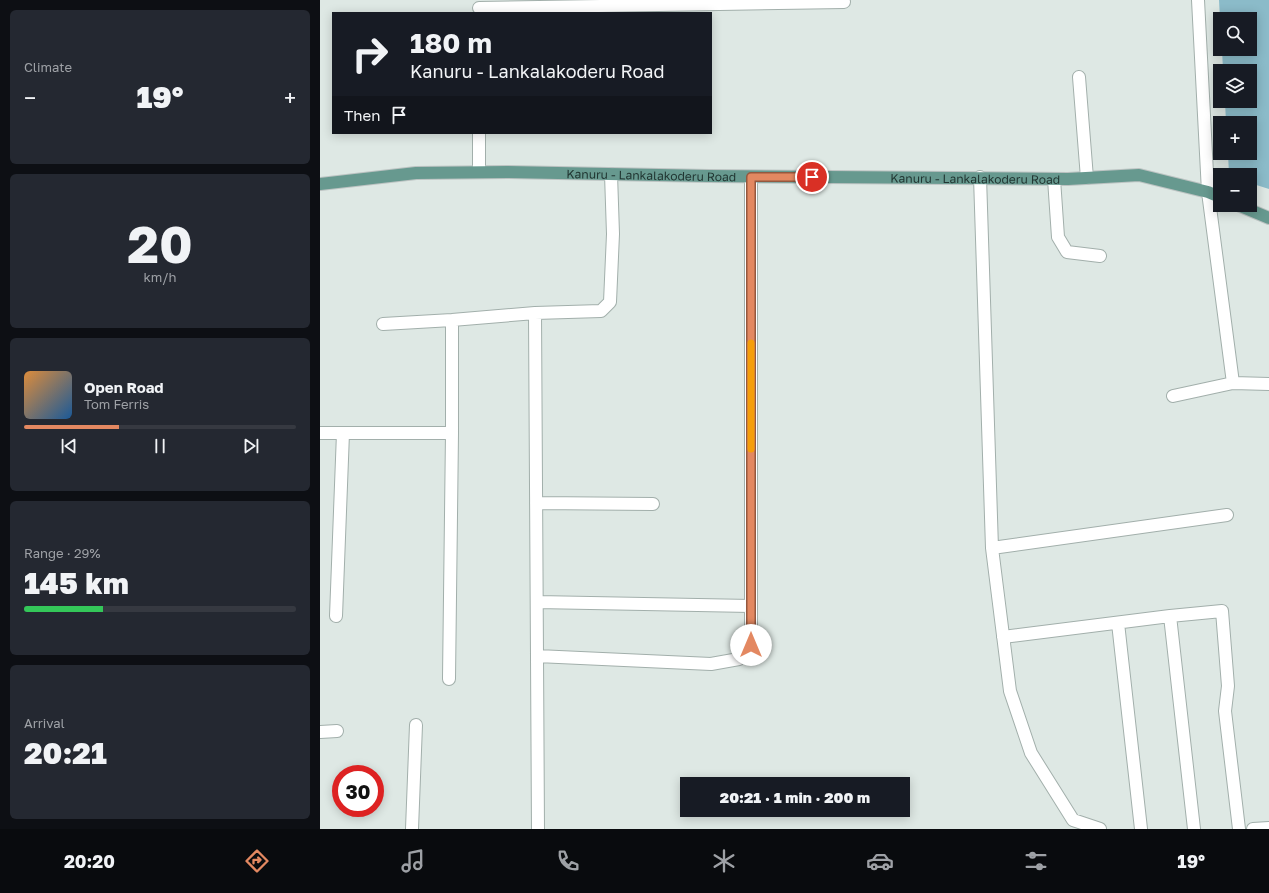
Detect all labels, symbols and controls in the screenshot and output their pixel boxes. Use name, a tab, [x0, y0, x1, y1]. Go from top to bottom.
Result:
map controls	[1213, 12, 1257, 212]
button: search	[1213, 12, 1257, 56]
text: 180 m	[410, 26, 492, 59]
icon: right	[344, 28, 396, 80]
text: Climate	[24, 59, 72, 75]
text: Kanuru - Lankalakoderu Road	[410, 60, 665, 82]
button: layers	[1213, 64, 1257, 108]
text: 19°	[136, 79, 184, 115]
text: −	[24, 84, 36, 111]
text: +	[284, 84, 296, 111]
icon: arrive	[388, 104, 410, 126]
text: Then	[344, 106, 380, 124]
button: +	[1213, 116, 1257, 160]
pin	[795, 160, 829, 194]
street label: Kanuru - Lankalakoderu Road	[566, 166, 736, 184]
icon: arrive	[801, 166, 823, 188]
button: −	[1213, 168, 1257, 212]
street label: Kanuru - Lankalakoderu Road	[890, 170, 1060, 186]
text: 20	[127, 212, 193, 274]
text: km/h	[143, 269, 177, 285]
text: Open Road	[84, 378, 164, 396]
text: Tom Ferris	[84, 396, 149, 412]
icon: previous	[58, 435, 80, 457]
icon: pause	[149, 435, 171, 457]
icon: next	[240, 435, 262, 457]
text: Range · 29%	[24, 545, 100, 561]
text: 145 km	[24, 565, 129, 601]
position arrow	[730, 624, 772, 666]
text: Arrival	[24, 715, 65, 731]
text: 20:21	[24, 735, 107, 771]
speed limit sign: 30	[332, 765, 384, 817]
text: 20:21 · 1 min · 200 m	[720, 788, 870, 806]
icon: directions	[243, 847, 271, 875]
icon: music	[399, 847, 427, 875]
icon: phone	[554, 847, 582, 875]
icon: climate	[710, 847, 738, 875]
icon: car	[866, 847, 894, 875]
icon: filters	[1022, 847, 1050, 875]
text: 20:20	[64, 850, 115, 872]
text: 19°	[1177, 850, 1205, 872]

